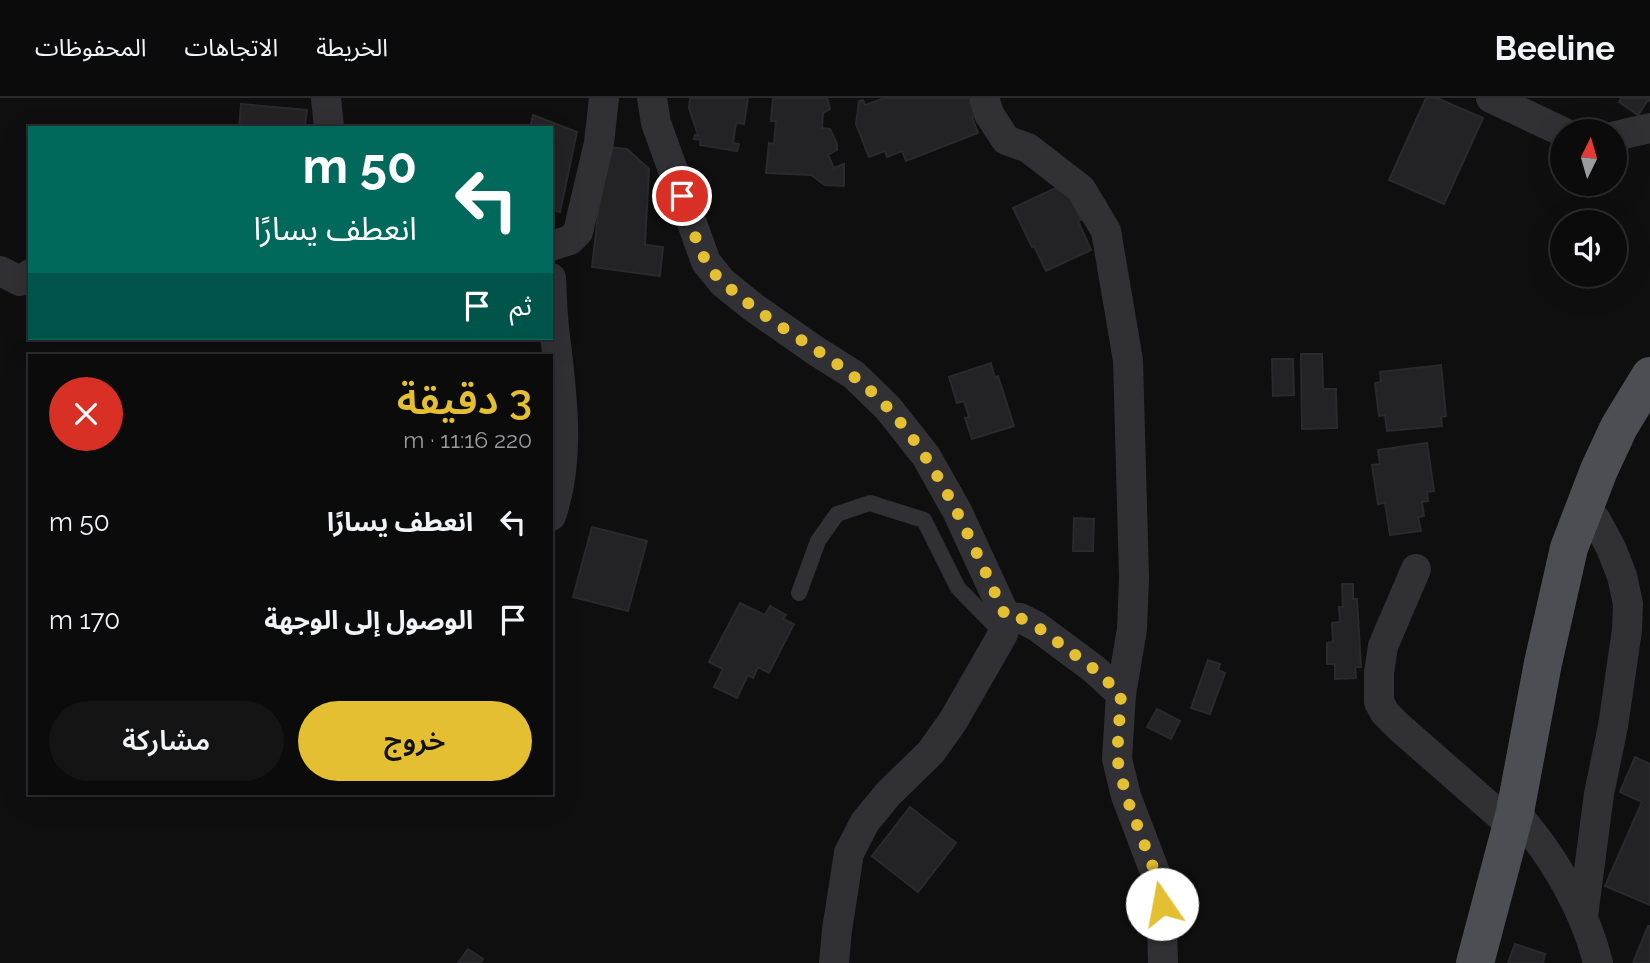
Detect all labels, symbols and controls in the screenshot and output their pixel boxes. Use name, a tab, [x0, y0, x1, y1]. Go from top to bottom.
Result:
text: Beeline	[1494, 29, 1615, 68]
text: المحفوظات	[35, 33, 146, 62]
text: الاتجاهات	[184, 33, 278, 62]
text: الخريطة	[316, 33, 388, 62]
north arrow	[1550, 119, 1628, 196]
map controls	[1550, 119, 1627, 287]
text: 50 m	[302, 137, 417, 194]
icon: left	[441, 154, 532, 245]
pin	[652, 166, 712, 226]
icon: arrive	[663, 177, 701, 215]
text: انعطف يسارًا	[253, 210, 417, 247]
button: sound	[1550, 210, 1627, 287]
icon: arrive	[458, 287, 496, 325]
text: ثم	[510, 291, 532, 321]
text: 3 دقيقة	[397, 375, 532, 424]
button: close	[49, 377, 123, 451]
text: 220 m · 11:16	[403, 426, 532, 453]
icon: left	[494, 503, 532, 541]
text: 50 m	[49, 507, 110, 537]
text: انعطف يسارًا	[327, 507, 473, 537]
icon: arrive	[494, 601, 532, 639]
text: 170 m	[49, 605, 120, 635]
text: الوصول إلى الوجهة	[264, 605, 473, 635]
button: مشاركة	[49, 701, 284, 781]
button: خروج	[298, 701, 532, 781]
position arrow	[1125, 867, 1199, 941]

